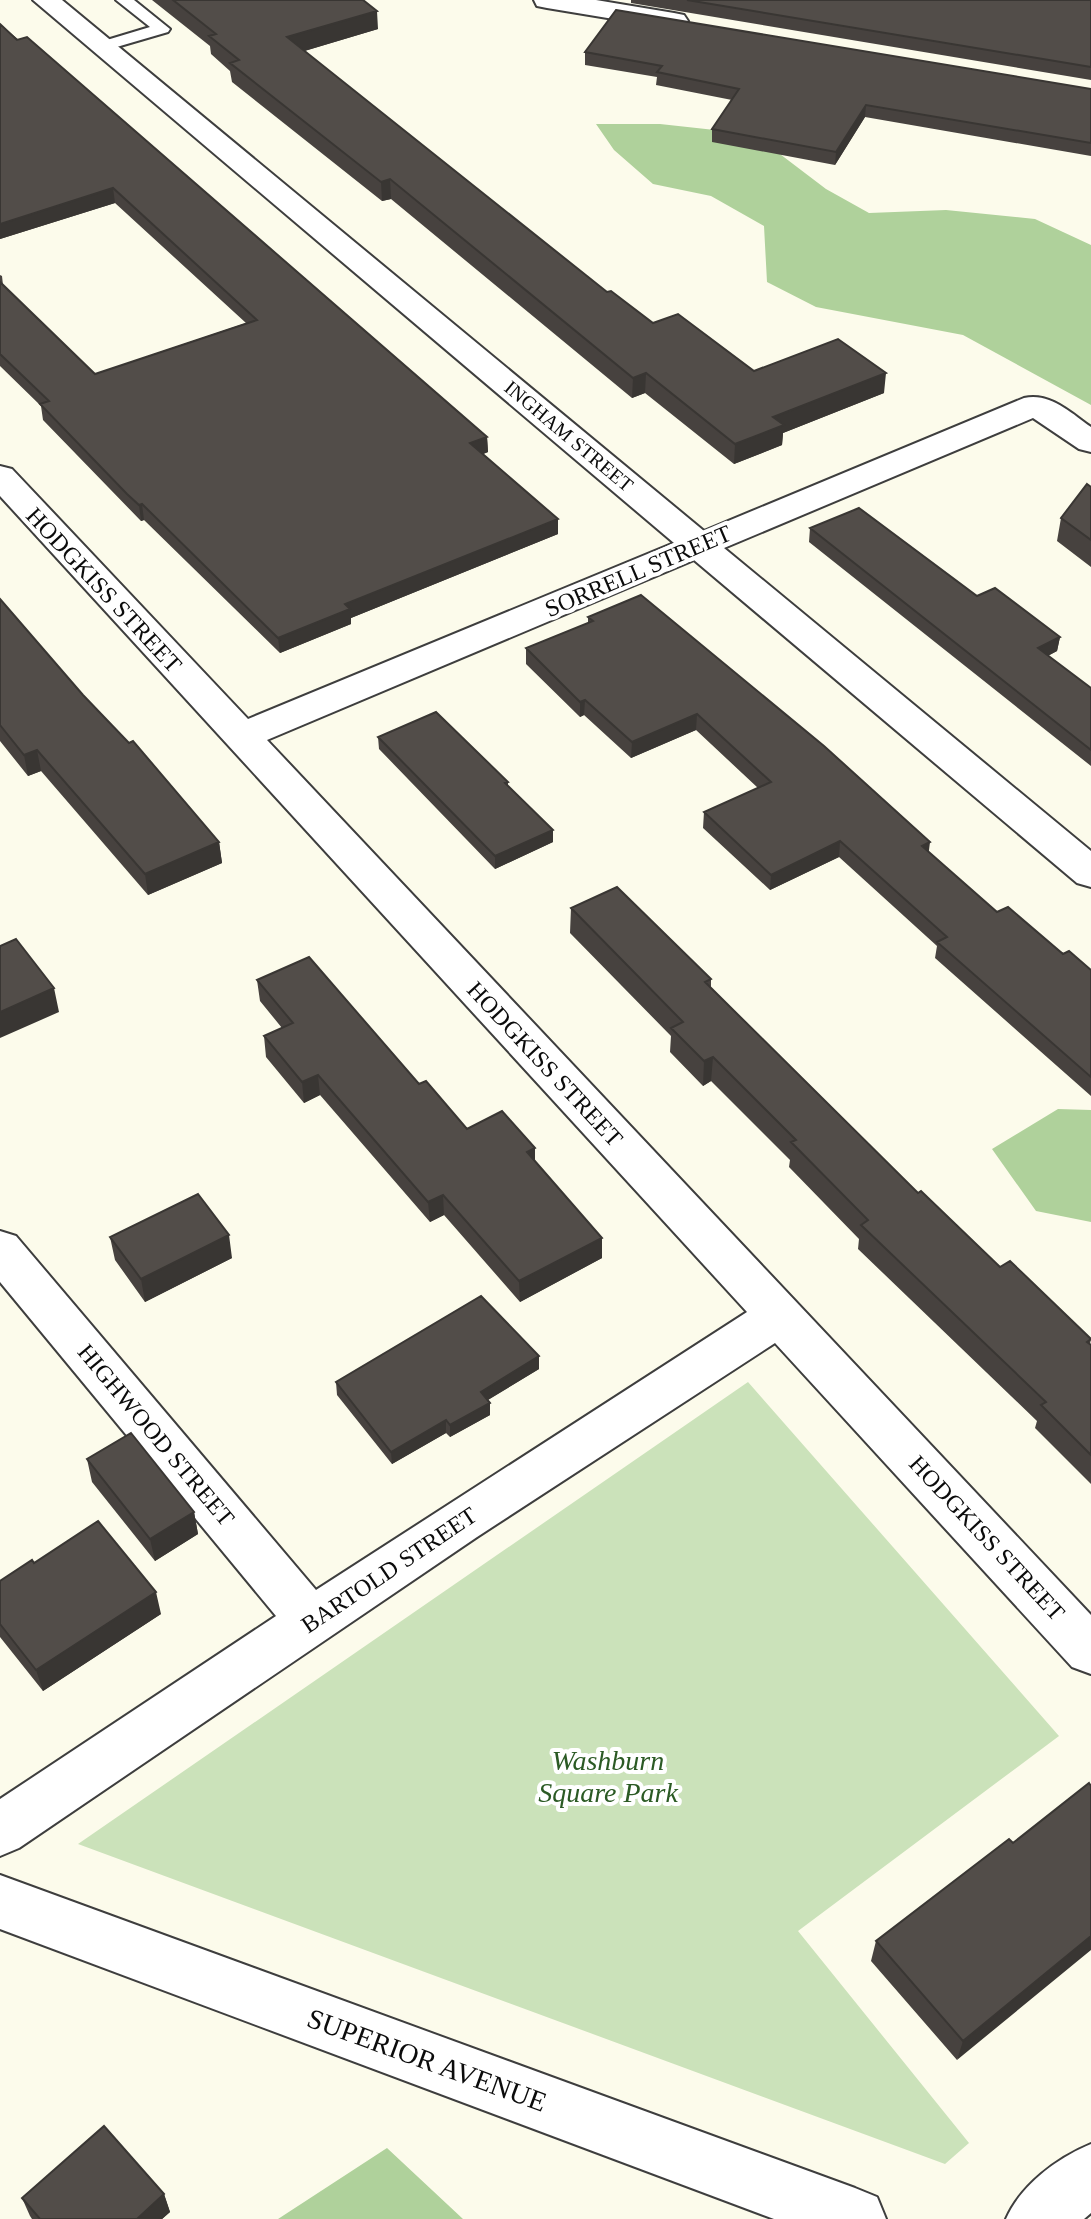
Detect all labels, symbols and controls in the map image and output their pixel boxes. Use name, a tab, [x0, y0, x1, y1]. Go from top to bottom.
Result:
street label: INGHAM STREET	[500, 376, 638, 496]
street label: HODGKISS STREET	[21, 502, 187, 678]
street label: SORRELL STREET	[541, 520, 735, 622]
street label: HODGKISS STREET	[462, 976, 628, 1152]
street label: HIGHWOOD STREET	[73, 1339, 240, 1531]
street label: HODGKISS STREET	[904, 1450, 1070, 1626]
street label: BARTOLD STREET	[297, 1502, 482, 1638]
park label: Washburn Square Park	[538, 1745, 678, 1808]
street label: SUPERIOR AVENUE	[303, 2002, 551, 2118]

